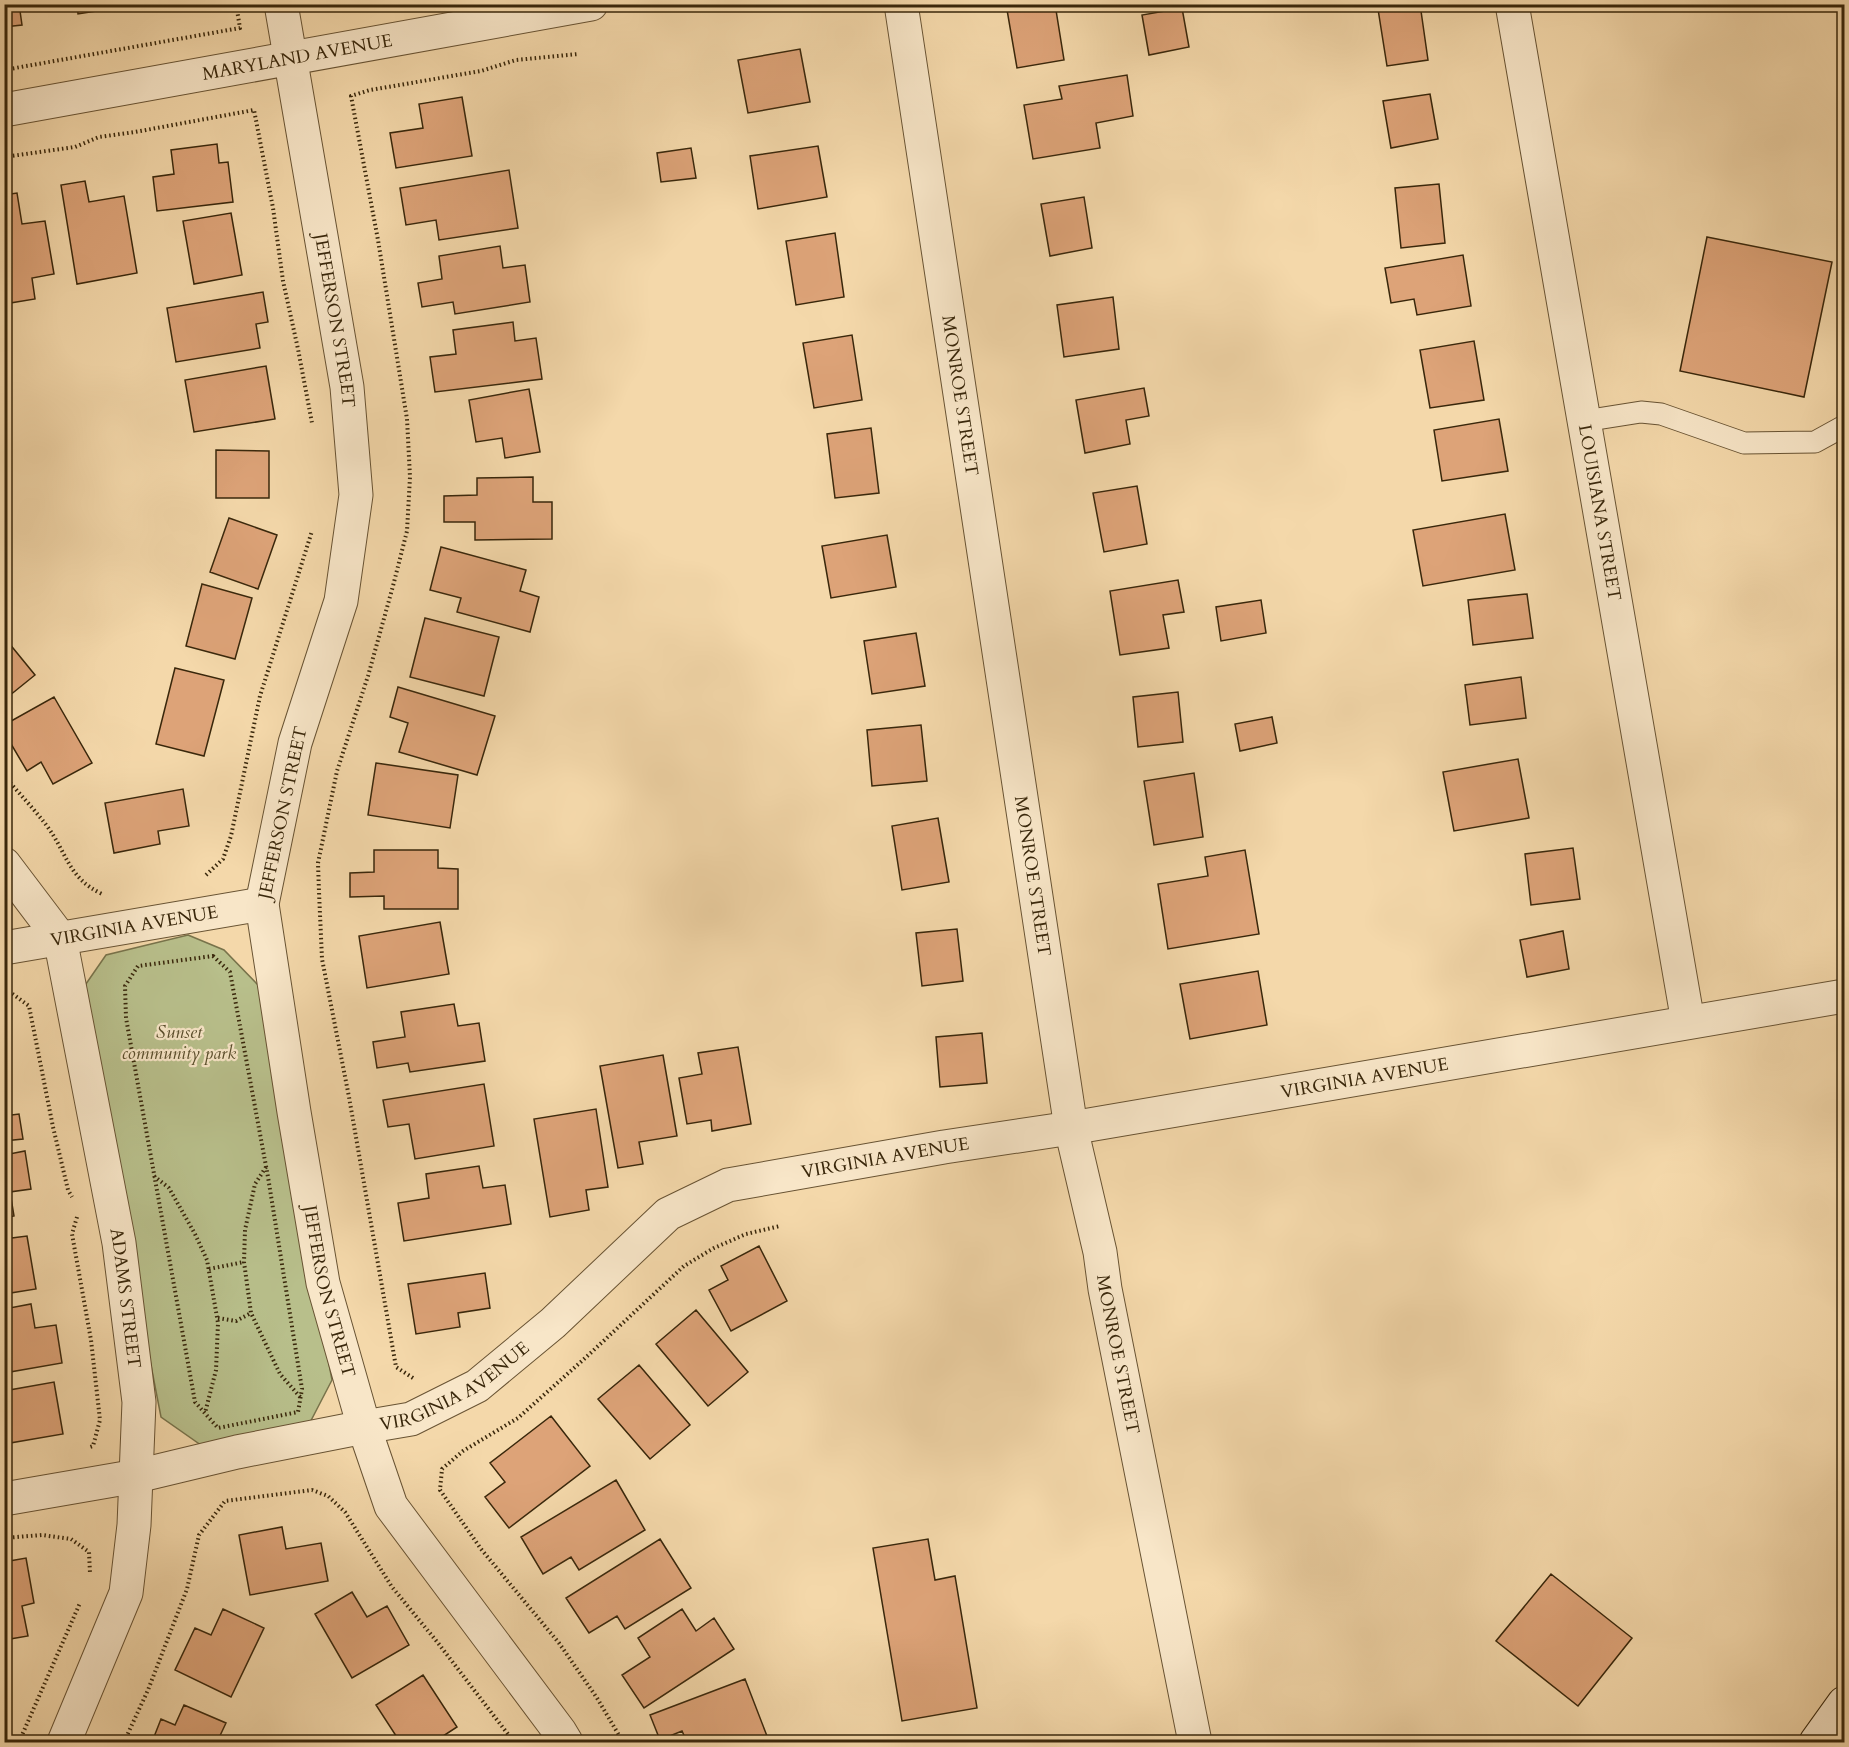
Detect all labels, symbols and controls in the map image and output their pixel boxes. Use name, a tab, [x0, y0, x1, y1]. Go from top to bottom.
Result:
street label: MARYLAND AVENUE	[200, 28, 394, 86]
street label: JEFFERSON STREET	[308, 228, 361, 408]
street label: MONROE STREET	[936, 314, 985, 478]
street label: LOUISIANA STREET	[1572, 422, 1627, 603]
street label: JEFFERSON STREET	[252, 724, 314, 905]
street label: MONROE STREET	[1008, 794, 1057, 958]
street label: VIRGINIA AVENUE	[48, 899, 220, 952]
park label: Sunset community park	[122, 1020, 236, 1066]
street label: VIRGINIA AVENUE	[1279, 1051, 1450, 1104]
street label: VIRGINIA AVENUE	[799, 1131, 971, 1184]
street label: JEFFERSON STREET	[297, 1200, 362, 1380]
street label: ADAMS STREET	[104, 1226, 147, 1370]
street label: MONROE STREET	[1091, 1273, 1146, 1436]
street label: VIRGINIA AVENUE	[378, 1335, 534, 1437]

